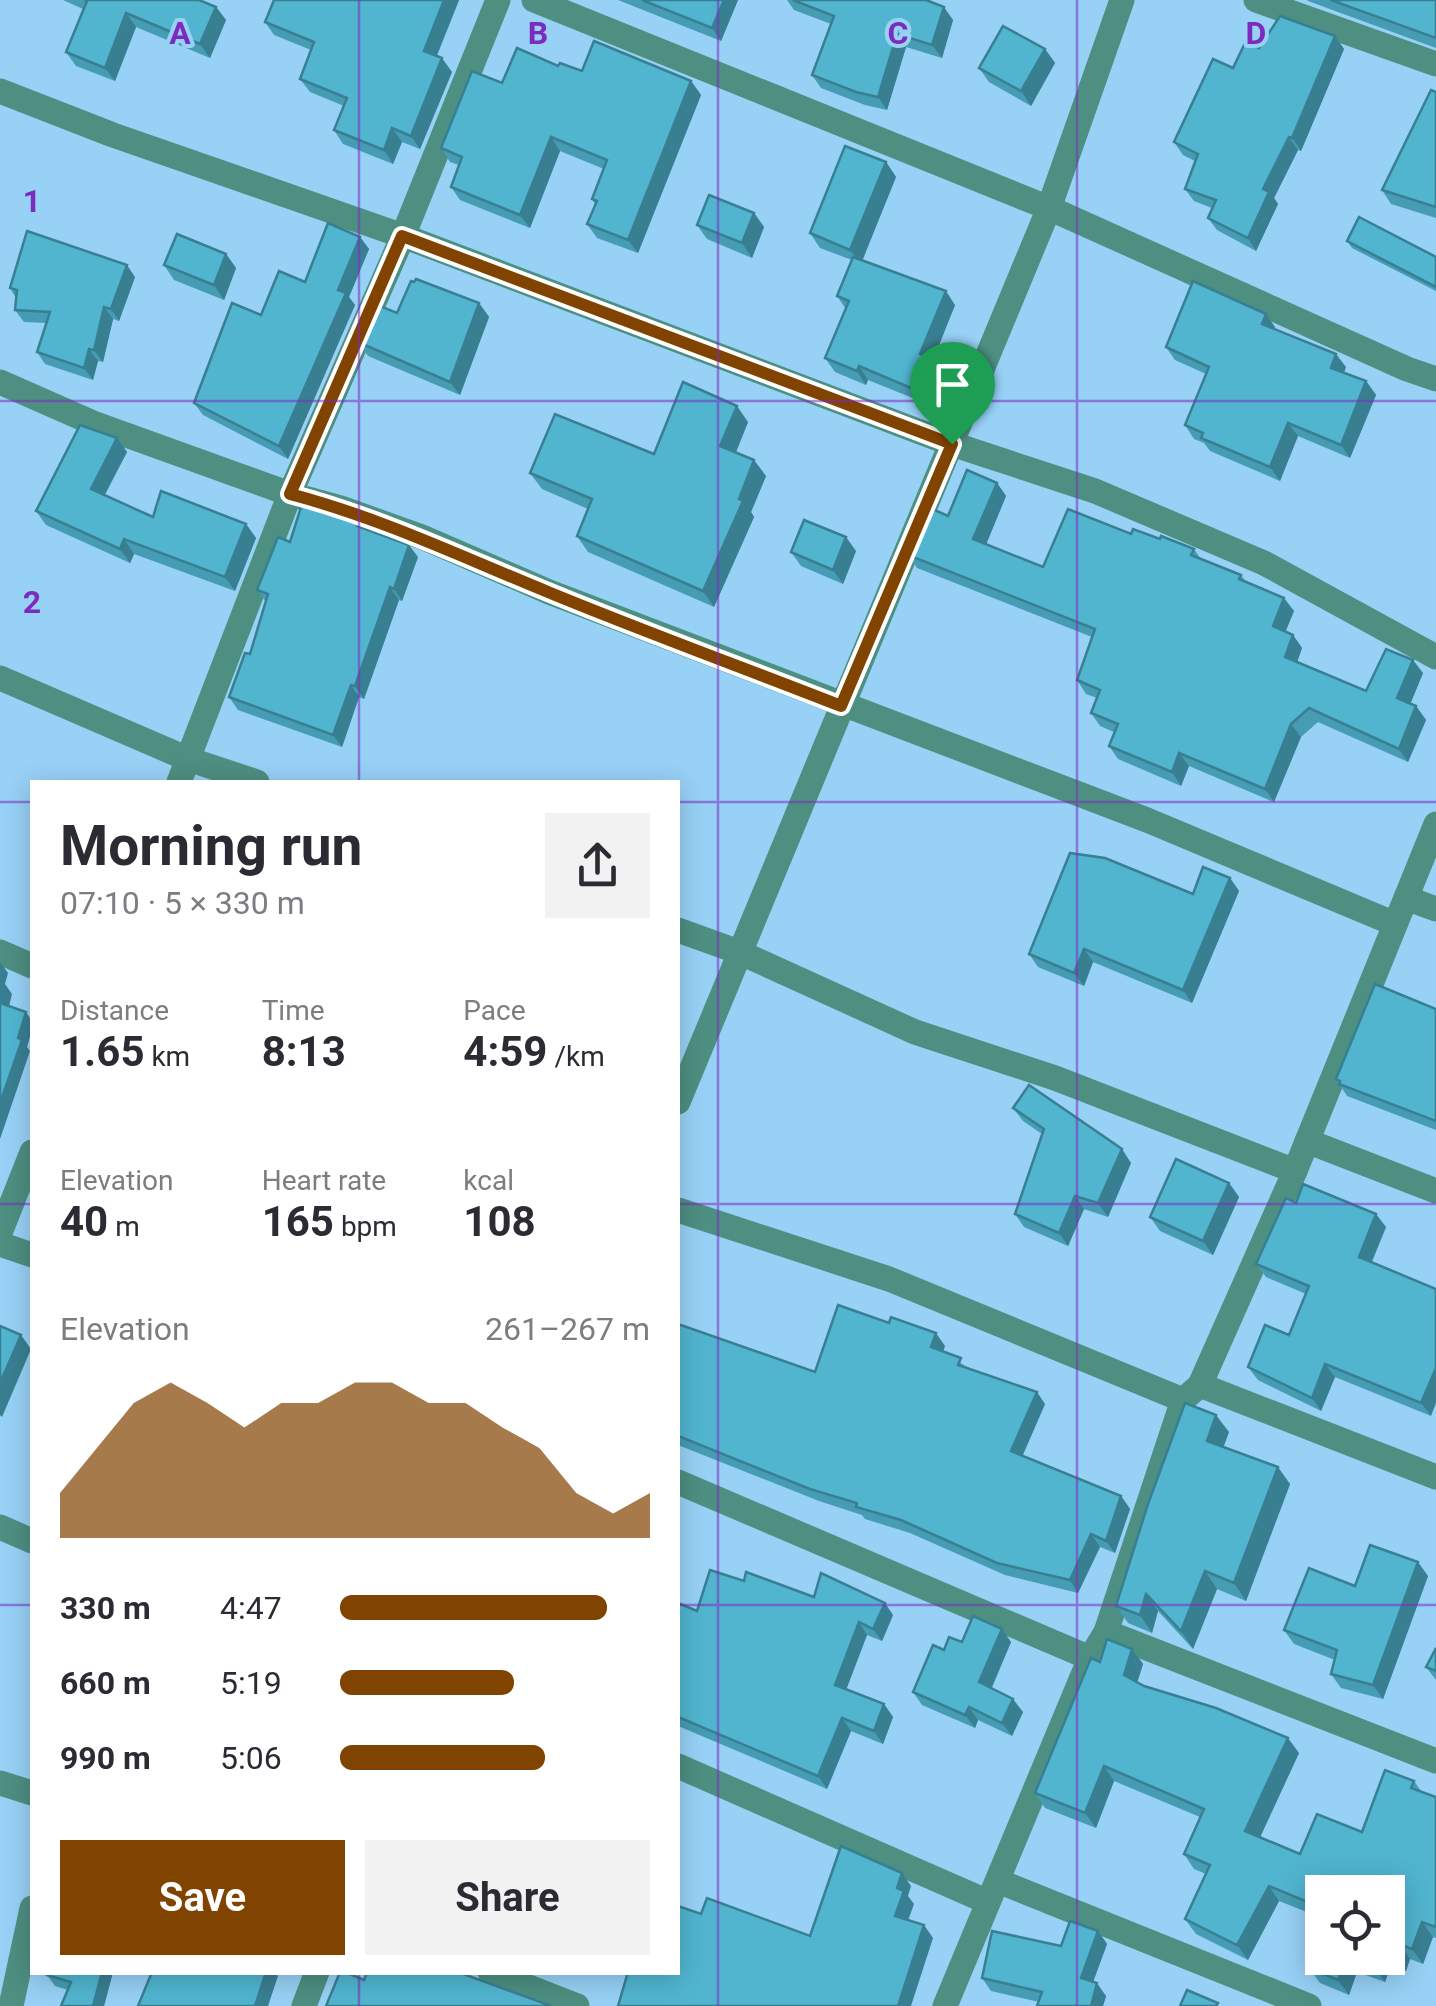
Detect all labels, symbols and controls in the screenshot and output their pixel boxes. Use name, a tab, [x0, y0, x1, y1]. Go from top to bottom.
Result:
text: A	[169, 14, 191, 52]
text: B	[528, 14, 548, 52]
text: C	[888, 14, 908, 52]
text: D	[1246, 14, 1266, 52]
text: 1	[23, 182, 41, 220]
pin	[910, 342, 995, 445]
icon: arrive	[925, 357, 980, 412]
text: 2	[23, 583, 41, 621]
button: share	[545, 813, 650, 918]
text: Morning run	[60, 814, 362, 878]
text: 07:10 · 5 × 330 m	[60, 884, 305, 922]
text: Distance	[60, 994, 169, 1027]
text: Time	[262, 994, 325, 1027]
text: Pace	[463, 994, 526, 1027]
text: 1.65	[60, 1027, 144, 1076]
text: 8:13	[262, 1027, 346, 1076]
text: 4:59	[463, 1027, 547, 1076]
text: km	[144, 1040, 190, 1073]
text: /km	[547, 1040, 605, 1073]
text: Elevation	[60, 1164, 173, 1197]
text: Heart rate	[262, 1164, 386, 1197]
text: kcal	[463, 1164, 514, 1197]
text: 40	[60, 1197, 108, 1246]
text: 165	[262, 1197, 334, 1246]
text: 108	[463, 1197, 536, 1246]
text: m	[108, 1210, 140, 1243]
text: bpm	[334, 1210, 397, 1243]
text: Elevation	[60, 1310, 190, 1348]
text: 261–267 m	[485, 1310, 650, 1348]
text: 330 m	[60, 1589, 151, 1627]
text: 4:47	[220, 1589, 282, 1627]
text: 660 m	[60, 1664, 151, 1702]
text: 5:19	[220, 1664, 282, 1702]
text: 990 m	[60, 1739, 151, 1777]
text: 5:06	[220, 1739, 282, 1777]
button: Save	[60, 1840, 345, 1955]
button: Share	[365, 1840, 650, 1955]
map controls	[1305, 1875, 1405, 1975]
button: locate	[1305, 1875, 1405, 1975]

